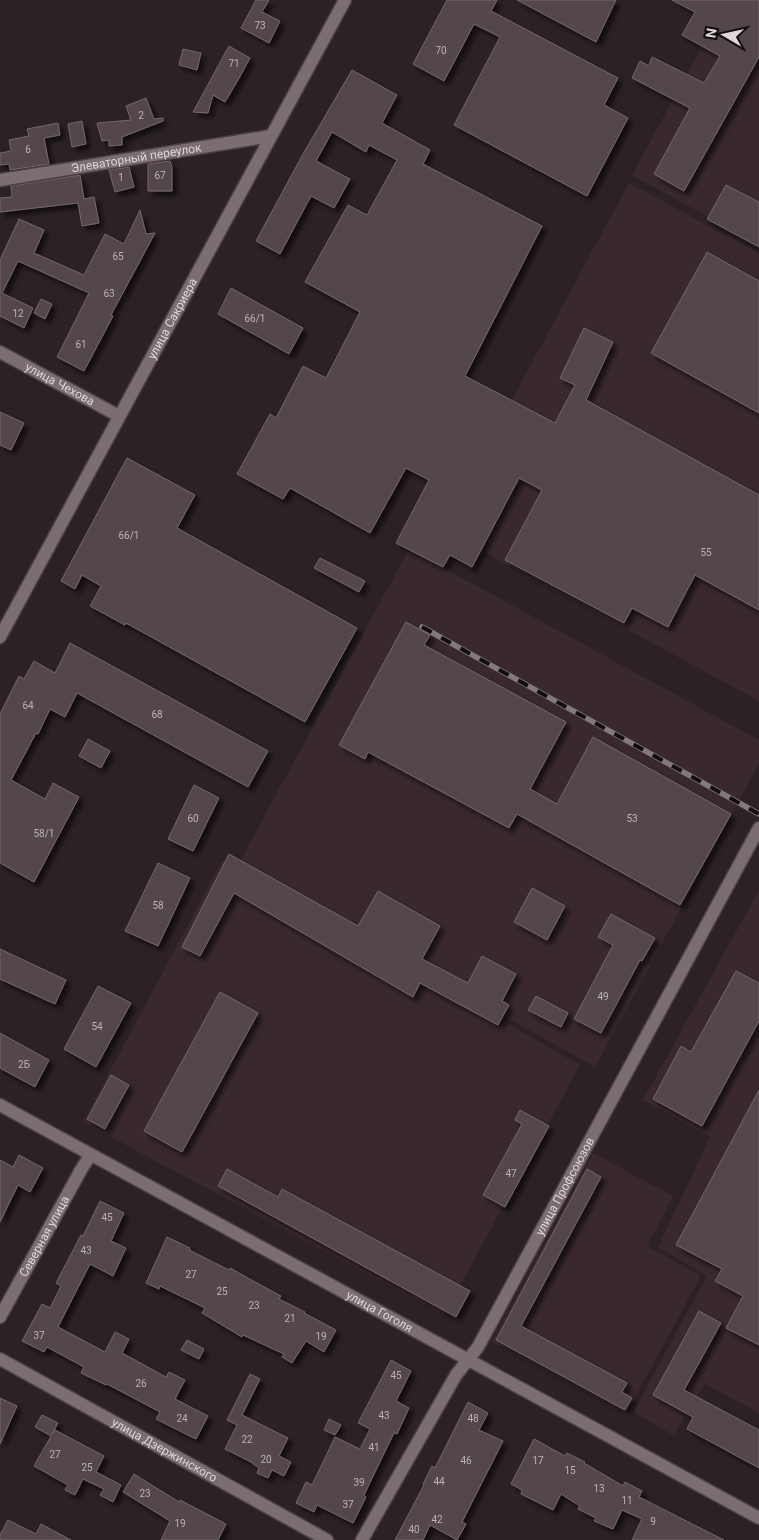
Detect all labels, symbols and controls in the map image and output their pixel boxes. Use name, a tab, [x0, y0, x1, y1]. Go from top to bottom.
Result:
north arrow	[699, 10, 749, 60]
house number: 73	[254, 20, 266, 31]
text: N	[702, 27, 720, 39]
house number: 70	[435, 45, 447, 56]
house number: 71	[228, 58, 240, 69]
house number: 2	[138, 110, 144, 121]
street label: Элеваторный переулок	[70, 140, 203, 175]
house number: 6	[25, 144, 31, 155]
house number: 67	[154, 170, 166, 181]
house number: 1	[118, 172, 124, 183]
house number: 65	[112, 251, 124, 262]
street label: улица Сакриера	[145, 276, 200, 362]
house number: 63	[103, 288, 115, 299]
house number: 12	[12, 308, 24, 319]
house number: 66/1	[245, 313, 266, 324]
house number: 61	[75, 339, 87, 350]
street label: улица Чехова	[23, 360, 97, 409]
house number: 66/1	[119, 530, 140, 541]
house number: 55	[700, 547, 712, 558]
house number: 64	[22, 700, 34, 711]
house number: 68	[151, 709, 163, 720]
house number: 60	[187, 813, 199, 824]
house number: 53	[626, 813, 638, 824]
house number: 58/1	[34, 828, 55, 839]
house number: 58	[152, 900, 164, 911]
house number: 49	[597, 991, 609, 1002]
house number: 54	[91, 1021, 103, 1032]
house number: 2Б	[18, 1059, 30, 1070]
street label: улица Профсоюзов	[533, 1135, 597, 1238]
house number: 47	[505, 1168, 517, 1179]
street label: Северная улица	[16, 1194, 72, 1279]
house number: 45	[101, 1212, 113, 1223]
house number: 43	[80, 1245, 92, 1256]
house number: 27	[185, 1269, 197, 1280]
house number: 25	[216, 1286, 228, 1297]
street label: улица Гоголя	[344, 1288, 415, 1335]
house number: 23	[248, 1300, 260, 1311]
house number: 21	[284, 1313, 296, 1324]
house number: 37	[33, 1330, 45, 1341]
house number: 19	[315, 1331, 327, 1342]
house number: 45	[390, 1370, 402, 1381]
house number: 26	[135, 1378, 147, 1389]
house number: 43	[378, 1410, 390, 1421]
house number: 24	[176, 1413, 188, 1424]
house number: 48	[467, 1413, 479, 1424]
street label: улица Дзержинского	[109, 1415, 220, 1485]
house number: 22	[241, 1434, 253, 1445]
house number: 41	[368, 1442, 380, 1453]
house number: 27	[49, 1449, 61, 1460]
house number: 20	[260, 1454, 272, 1465]
house number: 46	[460, 1455, 472, 1466]
house number: 17	[532, 1455, 544, 1466]
house number: 25	[81, 1462, 93, 1473]
house number: 15	[564, 1465, 576, 1476]
house number: 44	[433, 1476, 445, 1487]
house number: 39	[353, 1477, 365, 1488]
house number: 13	[593, 1483, 605, 1494]
house number: 23	[139, 1488, 151, 1499]
house number: 11	[621, 1495, 633, 1506]
house number: 37	[342, 1499, 354, 1510]
house number: 42	[431, 1514, 443, 1525]
house number: 9	[650, 1516, 656, 1527]
house number: 19	[174, 1518, 186, 1529]
house number: 40	[408, 1524, 420, 1535]

